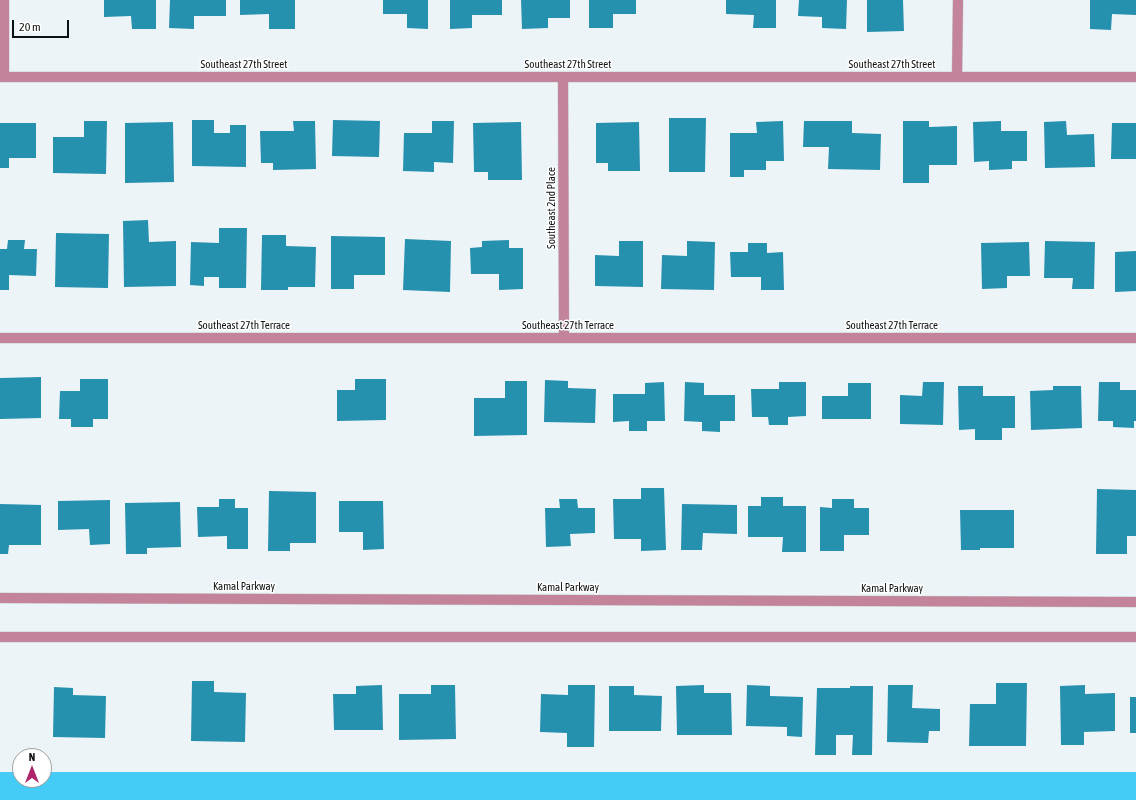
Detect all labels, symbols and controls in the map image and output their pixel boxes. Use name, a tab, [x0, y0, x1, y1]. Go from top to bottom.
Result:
scale bar	[14, 12, 71, 38]
text: 20 m	[19, 20, 41, 34]
street label: Southeast 27th Street	[201, 58, 287, 72]
street label: Southeast 27th Street	[525, 58, 611, 72]
street label: Southeast 27th Street	[849, 58, 935, 72]
street label: Southeast 2nd Place	[545, 167, 559, 249]
street label: Southeast 27th Terrace	[198, 319, 290, 333]
street label: Southeast 27th Terrace	[522, 319, 614, 333]
street label: Southeast 27th Terrace	[846, 319, 938, 333]
street label: Kamal Parkway	[213, 580, 275, 594]
street label: Kamal Parkway	[537, 581, 599, 595]
street label: Kamal Parkway	[861, 582, 923, 596]
north arrow	[12, 748, 52, 788]
text: N	[29, 751, 35, 763]

